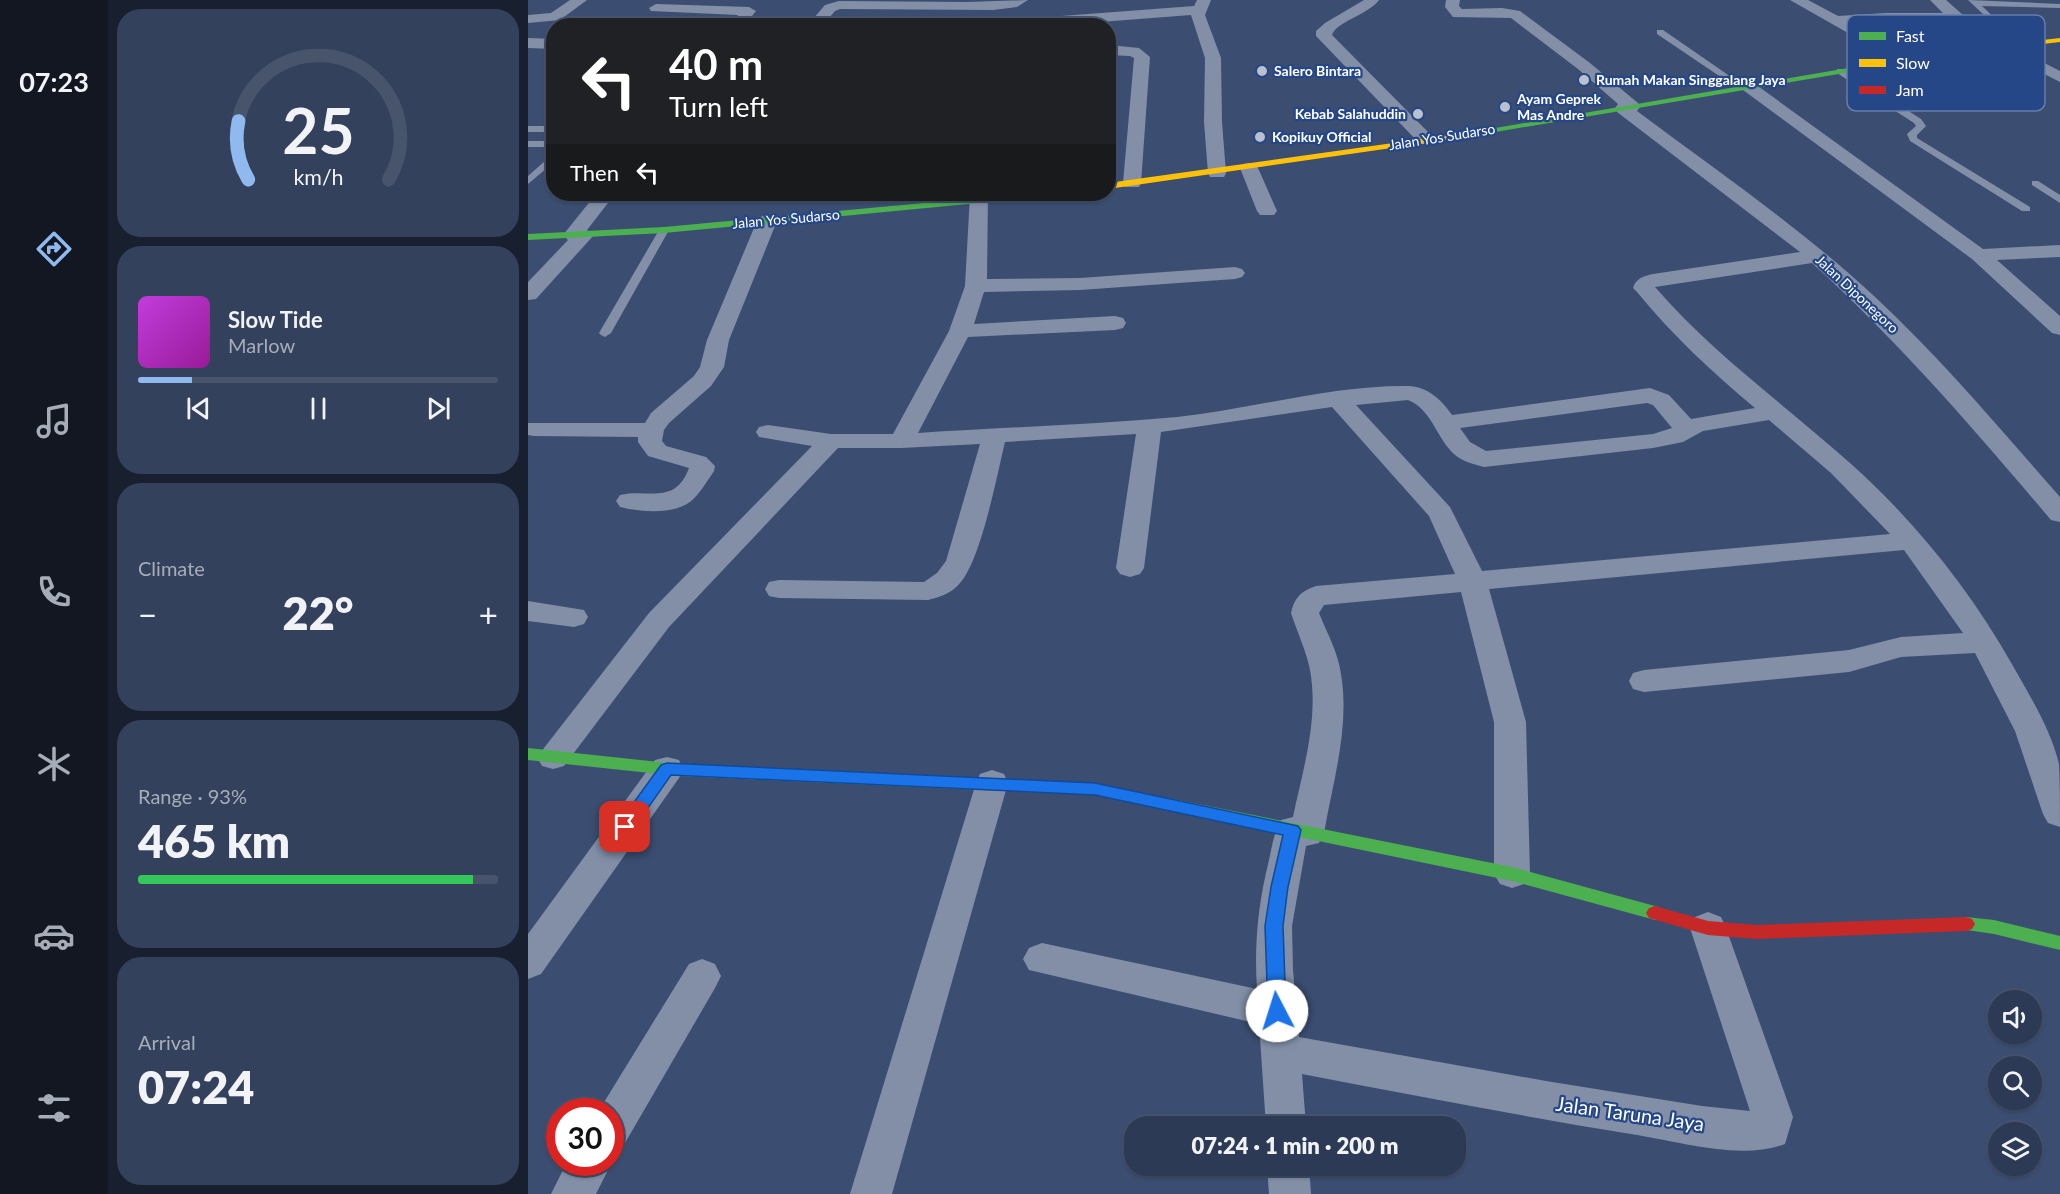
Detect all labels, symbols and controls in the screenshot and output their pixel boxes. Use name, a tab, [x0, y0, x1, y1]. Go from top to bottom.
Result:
legend	[1847, 15, 2045, 111]
text: Fast	[1896, 26, 1925, 45]
text: 40 m	[669, 39, 763, 89]
icon: left	[570, 42, 648, 120]
text: Slow	[1896, 53, 1930, 72]
place label: Salero Bintara	[1274, 62, 1361, 79]
marker: Salero Bintara	[1255, 64, 1269, 78]
text: 07:23	[19, 65, 89, 98]
place label: Rumah Makan Singgalang Jaya	[1596, 71, 1786, 88]
marker: Rumah Makan Singgalang Jaya	[1577, 73, 1591, 87]
text: Jam	[1896, 80, 1924, 99]
text: Turn left	[669, 90, 768, 123]
place label: Ayam Geprek Mas Andre	[1516, 90, 1602, 123]
text: 25	[282, 92, 354, 167]
marker: Ayam Geprek Mas Andre	[1498, 100, 1512, 114]
place label: Kebab Salahuddin	[1295, 105, 1406, 122]
marker: Kebab Salahuddin	[1411, 107, 1425, 121]
street label: Jalan Yos Sudarso	[1387, 120, 1496, 153]
place label: Kopikuy Official	[1272, 128, 1372, 145]
marker: Kopikuy Official	[1253, 130, 1267, 144]
icon: left	[631, 156, 664, 189]
text: Then	[570, 159, 619, 186]
text: km/h	[293, 164, 343, 190]
street label: Jalan Yos Sudarso	[732, 205, 840, 232]
icon: directions	[33, 228, 75, 270]
street label: Jalan Diponegoro	[1812, 251, 1902, 336]
text: Slow Tide	[228, 306, 323, 333]
text: Marlow	[228, 333, 295, 357]
icon: previous	[182, 392, 215, 425]
icon: pause	[302, 392, 335, 425]
icon: next	[422, 392, 455, 425]
icon: music	[33, 400, 75, 442]
text: Climate	[138, 556, 205, 580]
icon: phone	[33, 571, 75, 613]
text: 22°	[283, 586, 353, 640]
text: −	[138, 594, 157, 634]
text: +	[479, 594, 498, 634]
icon: climate	[33, 743, 75, 785]
text: Range · 93%	[138, 784, 247, 808]
pin	[599, 801, 650, 852]
icon: arrive	[608, 810, 641, 843]
text: 465 km	[138, 814, 290, 868]
icon: car	[33, 915, 75, 957]
position arrow	[1245, 979, 1309, 1043]
map controls	[1988, 990, 2042, 1176]
button: sound	[1988, 990, 2042, 1044]
text: Arrival	[138, 1030, 196, 1054]
button: search	[1988, 1056, 2042, 1110]
text: 07:24	[138, 1060, 254, 1114]
icon: filters	[33, 1087, 75, 1129]
street label: Jalan Taruna Jaya	[1554, 1091, 1706, 1135]
speed limit sign: 30	[546, 1098, 624, 1176]
button: layers	[1988, 1122, 2042, 1176]
text: 07:24 · 1 min · 200 m	[1192, 1132, 1398, 1159]

